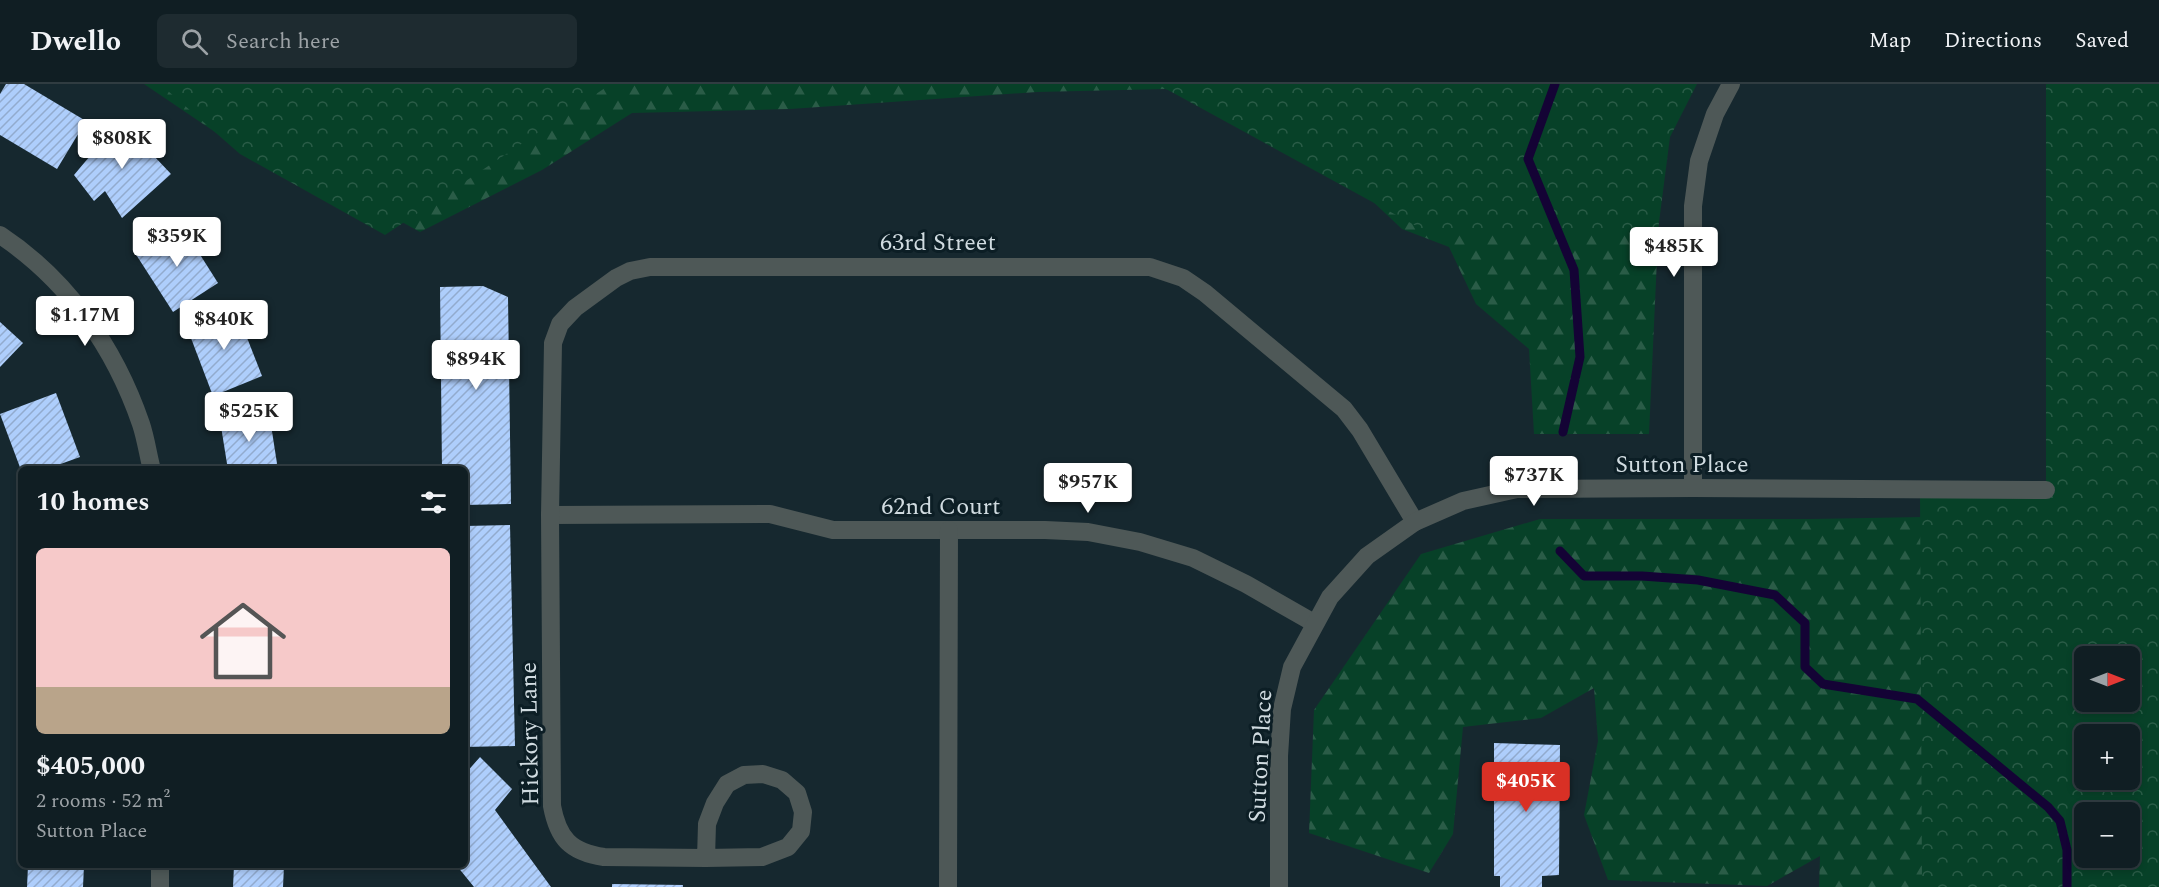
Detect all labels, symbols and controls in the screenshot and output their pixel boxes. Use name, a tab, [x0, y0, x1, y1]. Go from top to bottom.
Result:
search box	[157, 14, 577, 68]
text: Dwello	[30, 20, 121, 63]
icon: search	[178, 25, 211, 58]
text: Search here	[226, 25, 340, 58]
text: Map	[1869, 25, 1911, 57]
text: Directions	[1944, 25, 2042, 57]
text: Saved	[2075, 25, 2129, 57]
pin: $808K	[80, 119, 164, 170]
text: $808K	[92, 123, 152, 153]
pin: $359K	[135, 217, 219, 268]
text: $359K	[147, 221, 207, 251]
street label: 63rd Street	[880, 225, 996, 261]
pin: $485K	[1632, 227, 1716, 278]
text: $485K	[1644, 231, 1704, 261]
pin: $1.17M	[36, 296, 134, 347]
text: $1.17M	[50, 300, 120, 330]
pin: $840K	[182, 300, 266, 351]
text: $840K	[194, 304, 254, 334]
pin: $894K	[434, 340, 518, 391]
text: $894K	[446, 344, 506, 374]
pin: $525K	[207, 392, 291, 443]
text: $525K	[219, 396, 279, 426]
street label: Sutton Place	[1615, 447, 1749, 483]
pin: $737K	[1492, 456, 1576, 507]
text: $737K	[1504, 460, 1564, 490]
pin: $957K	[1046, 463, 1130, 514]
text: $957K	[1058, 467, 1118, 497]
text: 10 homes	[36, 482, 150, 522]
icon: filters	[417, 486, 450, 519]
street label: 62nd Court	[881, 489, 1001, 525]
icon: home	[189, 587, 297, 695]
north arrow	[2074, 646, 2140, 712]
map controls	[2074, 646, 2140, 868]
street label: Hickory Lane	[511, 662, 549, 806]
street label: Sutton Place	[1240, 689, 1282, 824]
button: +	[2074, 724, 2140, 790]
text: $405,000	[36, 746, 145, 786]
pin: $405K	[1484, 762, 1568, 813]
text: $405K	[1496, 766, 1556, 796]
text: 2 rooms · 52 m²	[36, 786, 170, 816]
button: −	[2074, 802, 2140, 868]
text: Sutton Place	[36, 816, 147, 846]

